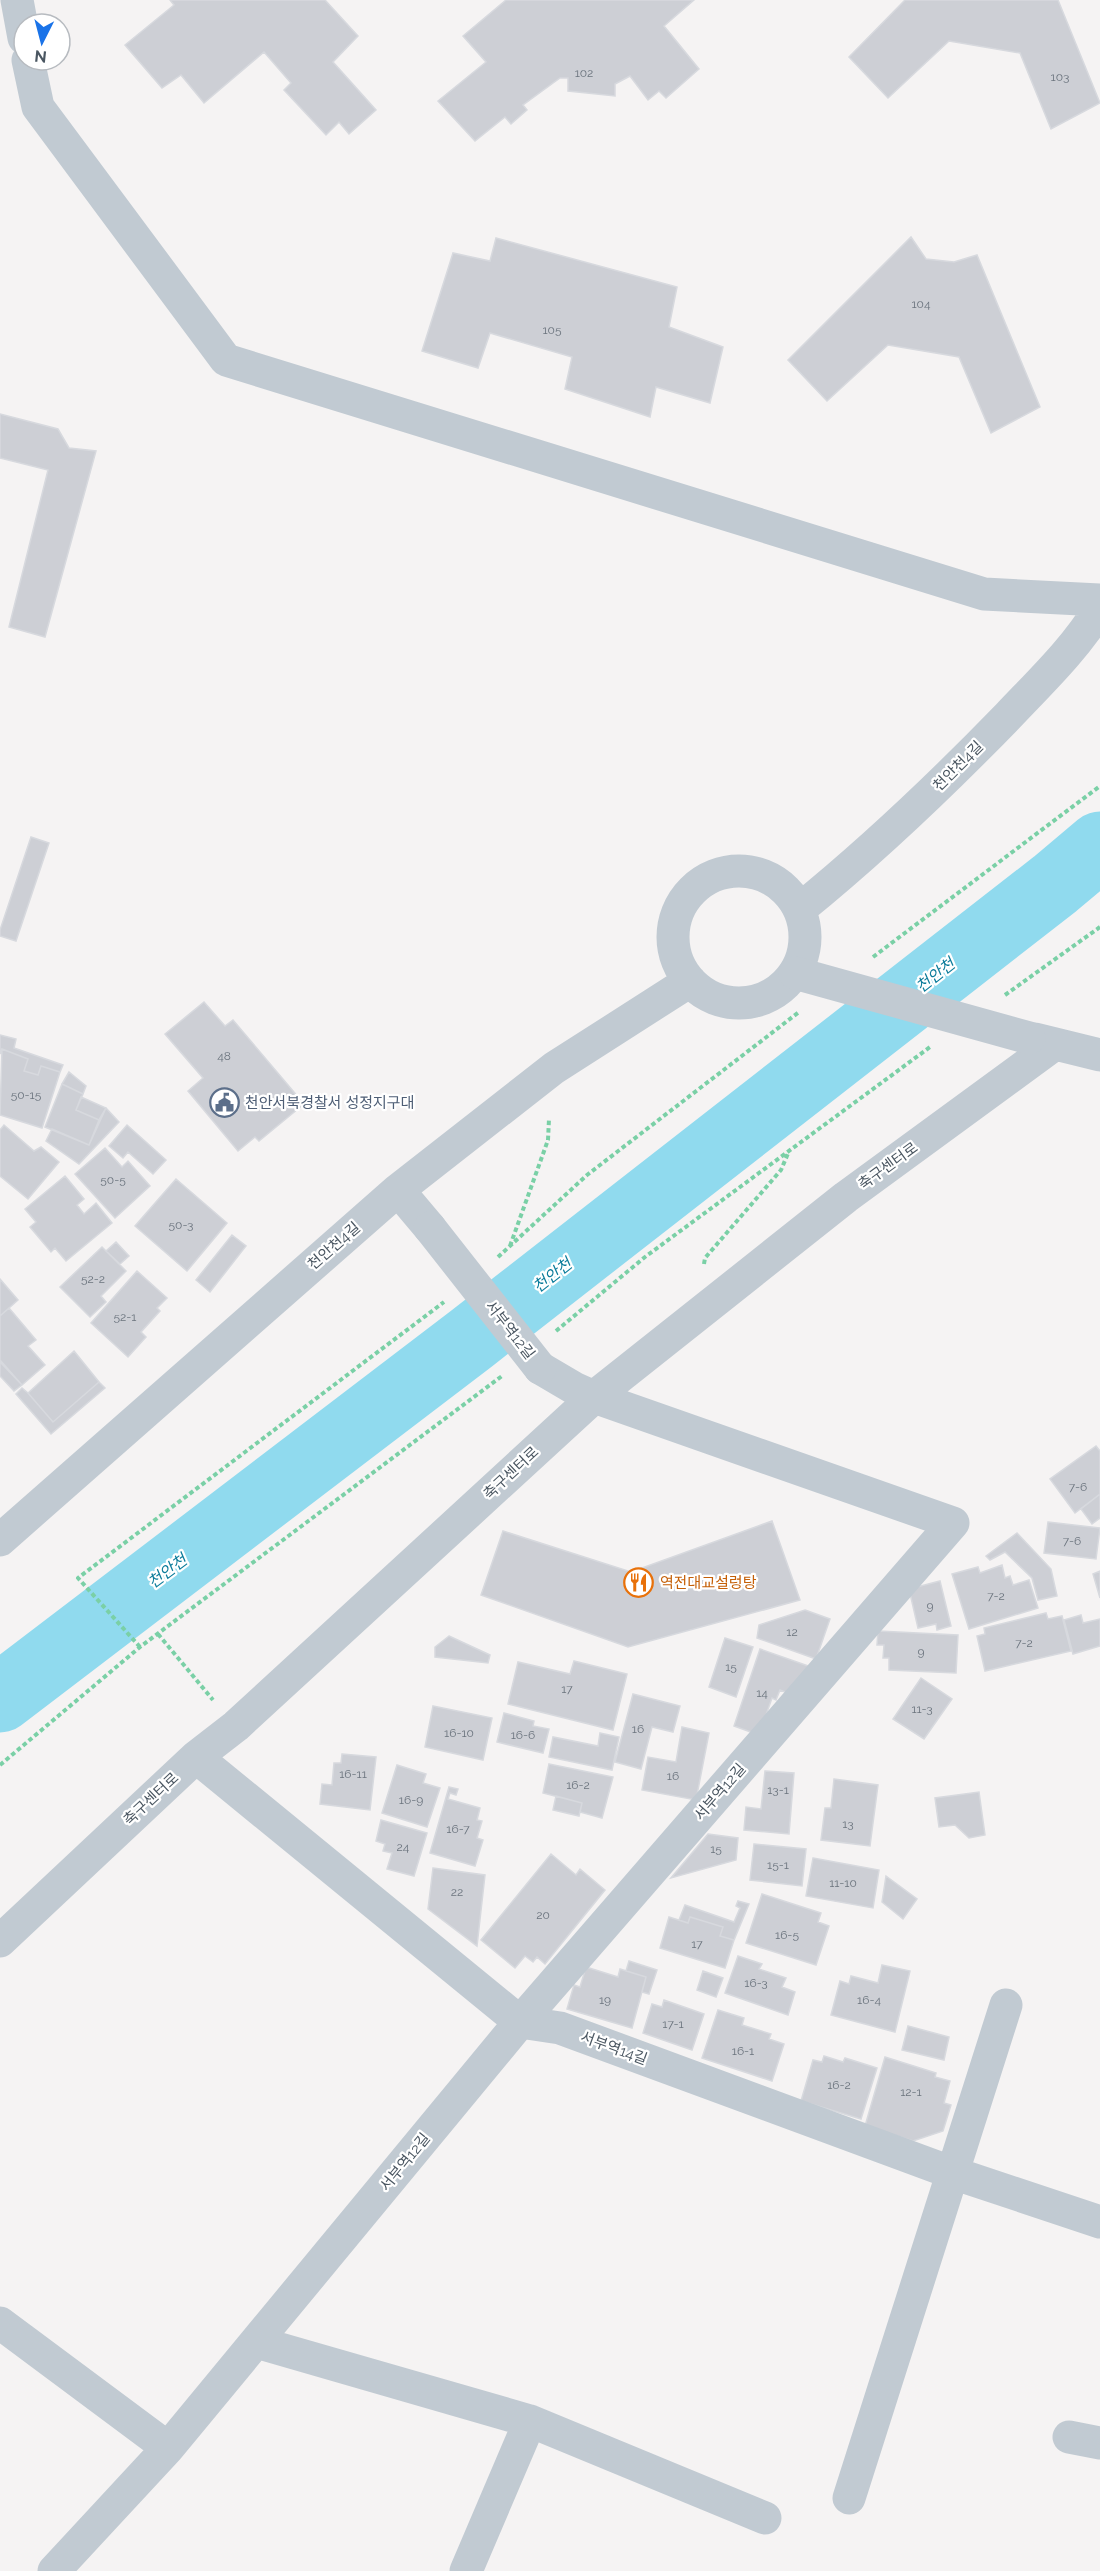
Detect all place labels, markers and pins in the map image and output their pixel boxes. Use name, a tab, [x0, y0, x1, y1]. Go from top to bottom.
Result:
public building icon: 천안서북경찰서 성정지구대	[208, 1087, 240, 1119]
place label: 천안서북경찰서 성정지구대	[245, 1094, 414, 1112]
restaurant icon: 역전대교설렁탕	[623, 1567, 655, 1599]
place label: 역전대교설렁탕	[660, 1574, 757, 1592]

